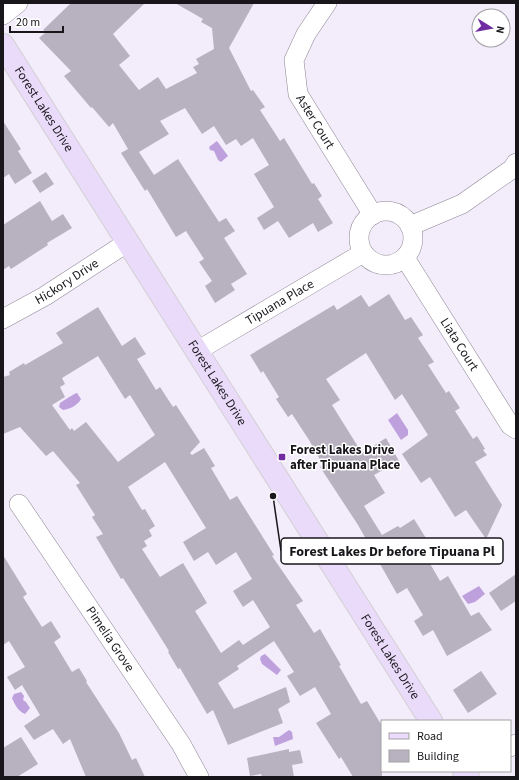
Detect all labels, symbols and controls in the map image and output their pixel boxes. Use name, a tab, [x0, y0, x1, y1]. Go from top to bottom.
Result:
scale bar	[10, 8, 63, 34]
north arrow	[471, 8, 511, 48]
text: 20 m	[16, 14, 40, 31]
text: N	[492, 25, 508, 35]
street label: Forest Lakes Drive	[10, 63, 78, 155]
street label: Aster Court	[292, 91, 339, 153]
street label: Hickory Drive	[32, 254, 102, 309]
street label: Tipuana Place	[242, 275, 317, 329]
street label: Liata Court	[436, 314, 483, 375]
street label: Forest Lakes Drive	[183, 336, 251, 429]
place label: Forest Lakes Drive after Tipuana Place	[290, 441, 400, 474]
marker: Forest Lakes Drive after Tipuana Place	[277, 452, 287, 462]
callout: Forest Lakes Dr before Tipuana Pl	[281, 538, 503, 564]
text: Forest Lakes Dr before Tipuana Pl	[289, 542, 495, 562]
street label: Pimelia Grove	[82, 603, 139, 675]
street label: Forest Lakes Drive	[356, 610, 424, 703]
legend	[381, 720, 511, 772]
text: Road	[417, 728, 443, 745]
text: Building	[417, 748, 459, 765]

